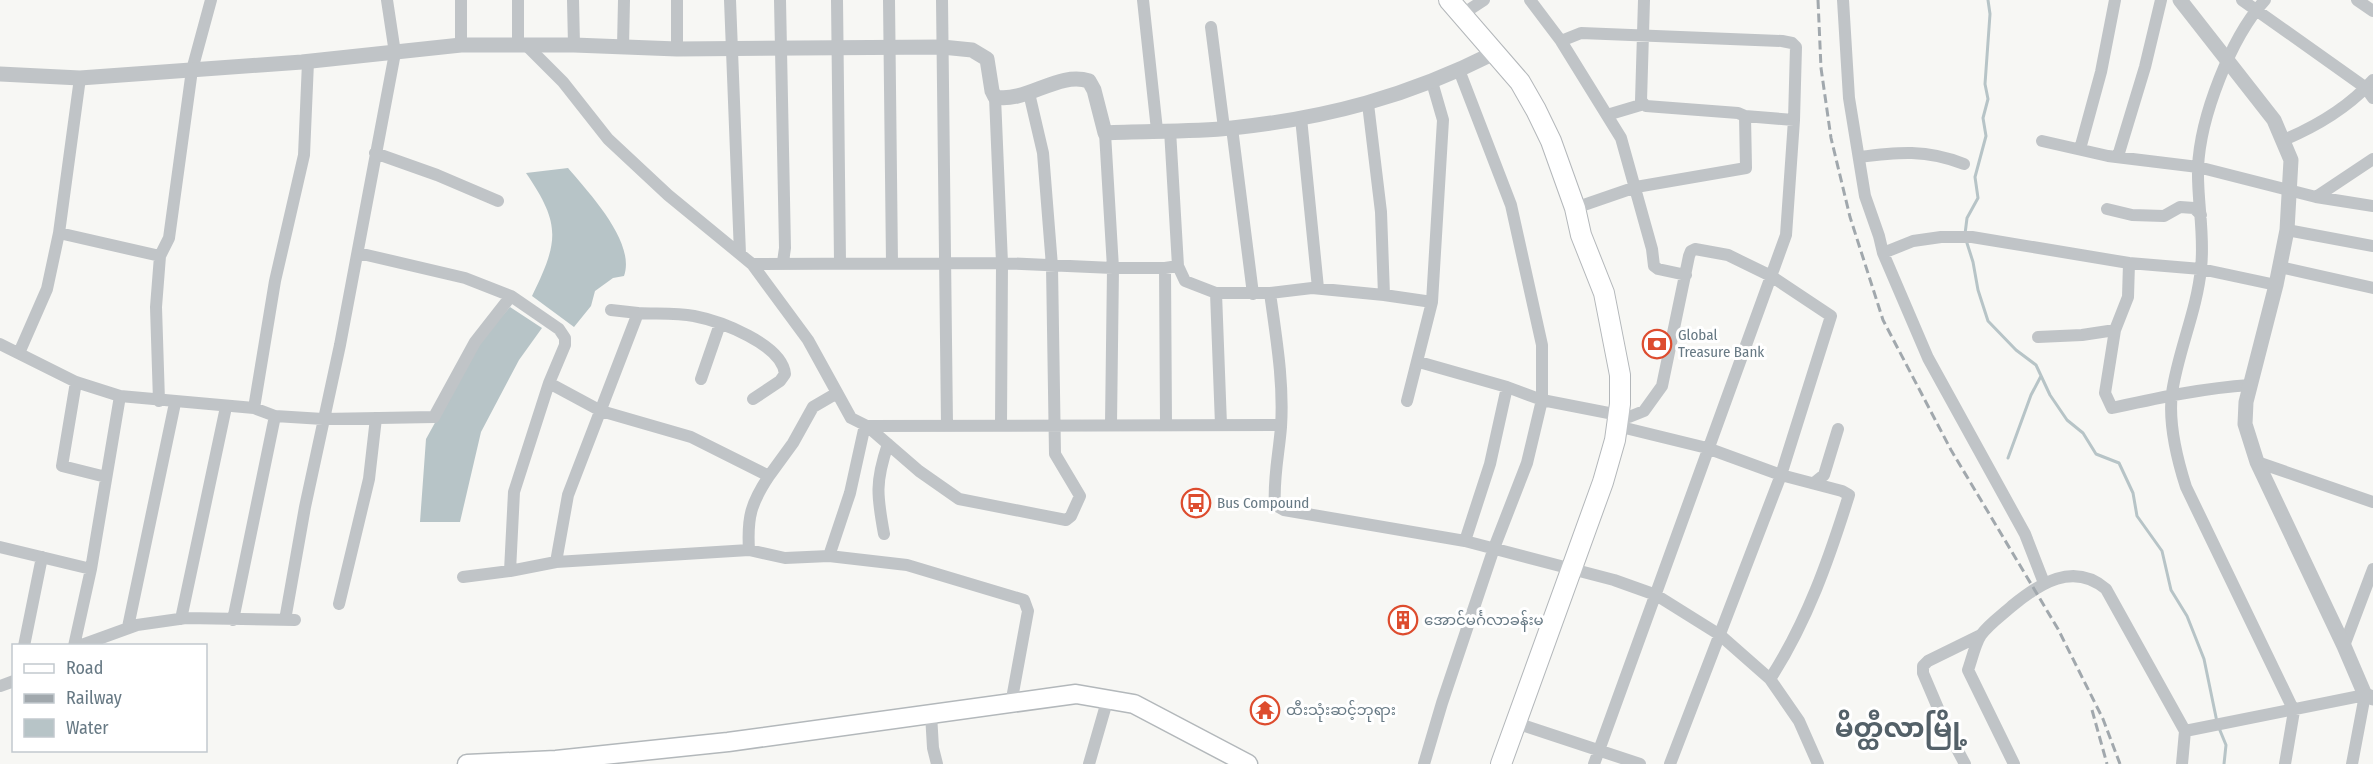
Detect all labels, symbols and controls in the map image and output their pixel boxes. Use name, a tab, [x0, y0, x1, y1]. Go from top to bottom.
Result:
place label: Global Treasure Bank	[1678, 326, 1764, 361]
bank icon: Global Treasure Bank	[1641, 328, 1673, 360]
bus stop icon: Bus Compound	[1180, 487, 1212, 519]
place label: Bus Compound	[1217, 494, 1309, 512]
building icon: အောင်မင်္ဂလာခန်းမ	[1387, 604, 1419, 636]
place label: အောင်မင်္ဂလာခန်းမ	[1424, 610, 1544, 632]
legend	[12, 644, 207, 752]
text: Road	[66, 657, 103, 679]
text: Railway	[66, 687, 122, 709]
temple icon: ထီးသုံးဆင့်ဘုရား	[1249, 694, 1281, 726]
place label: ထီးသုံးဆင့်ဘုရား	[1286, 700, 1396, 722]
district label: မိတ္ထီလာမြို့	[1835, 709, 1967, 750]
text: Water	[66, 717, 109, 739]

